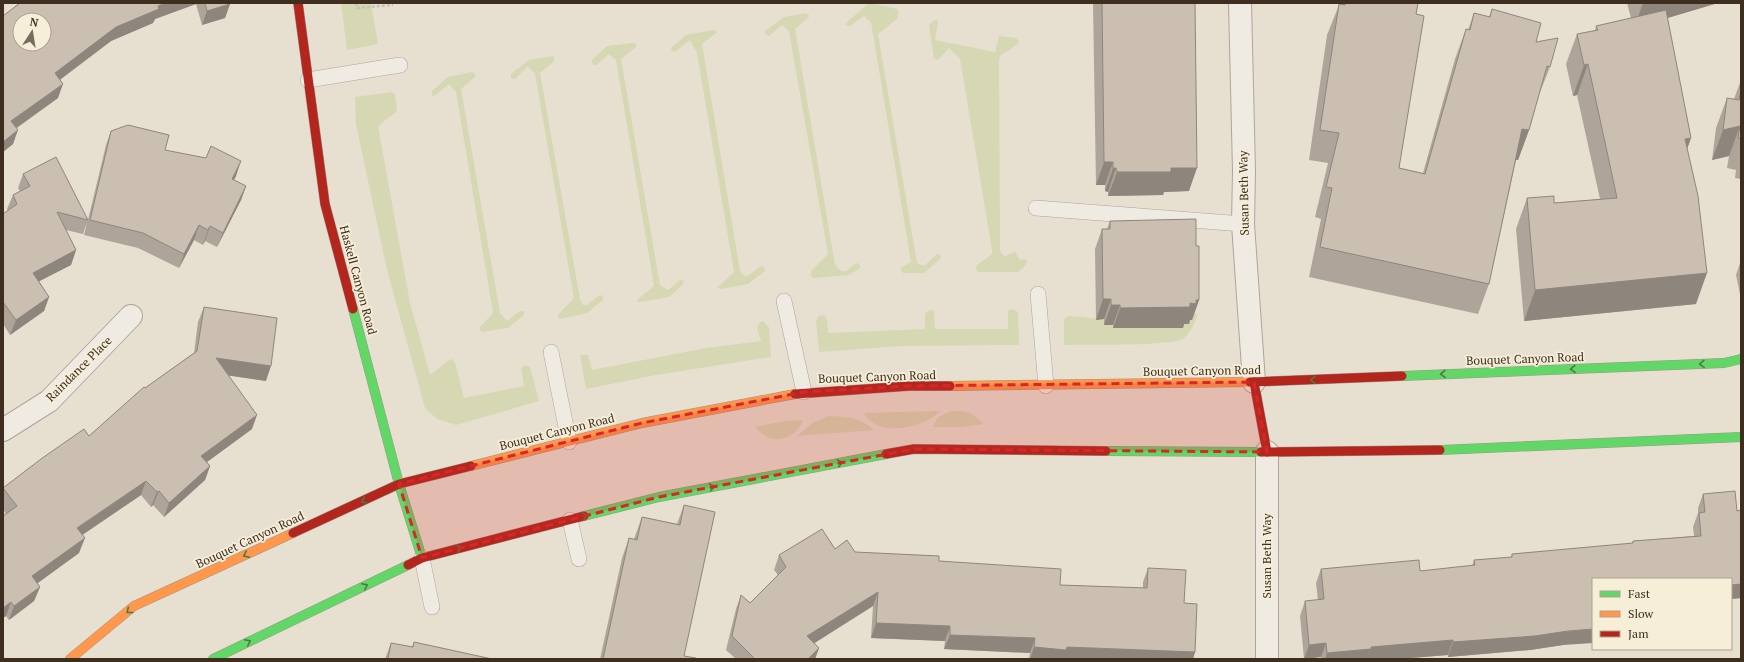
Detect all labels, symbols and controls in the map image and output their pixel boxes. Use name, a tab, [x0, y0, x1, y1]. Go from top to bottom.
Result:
north arrow	[12, 12, 52, 52]
text: N	[29, 15, 40, 30]
street label: Susan Beth Way	[1235, 149, 1252, 236]
street label: Haskell Canyon Road	[337, 224, 380, 336]
street label: Raindance Place	[43, 333, 115, 405]
street label: Bouquet Canyon Road	[1466, 349, 1585, 368]
one-way arrow	[1699, 359, 1705, 368]
street label: Bouquet Canyon Road	[1143, 362, 1261, 379]
one-way arrow	[1570, 365, 1576, 373]
street label: Bouquet Canyon Road	[818, 367, 937, 386]
one-way arrow	[1440, 370, 1446, 378]
one-way arrow	[1310, 375, 1316, 384]
street label: Bouquet Canyon Road	[498, 410, 616, 453]
one-way arrow	[837, 459, 843, 468]
one-way arrow	[709, 483, 715, 492]
one-way arrow	[361, 496, 368, 504]
street label: Bouquet Canyon Road	[193, 508, 307, 571]
one-way arrow	[582, 512, 589, 521]
street label: Susan Beth Way	[1259, 513, 1274, 599]
one-way arrow	[456, 545, 463, 553]
one-way arrow	[242, 550, 250, 558]
legend	[1592, 578, 1732, 650]
one-way arrow	[361, 583, 368, 591]
text: Fast	[1628, 586, 1651, 601]
one-way arrow	[126, 606, 133, 613]
text: Slow	[1628, 606, 1654, 621]
text: Jam	[1628, 626, 1649, 641]
one-way arrow	[244, 639, 251, 647]

